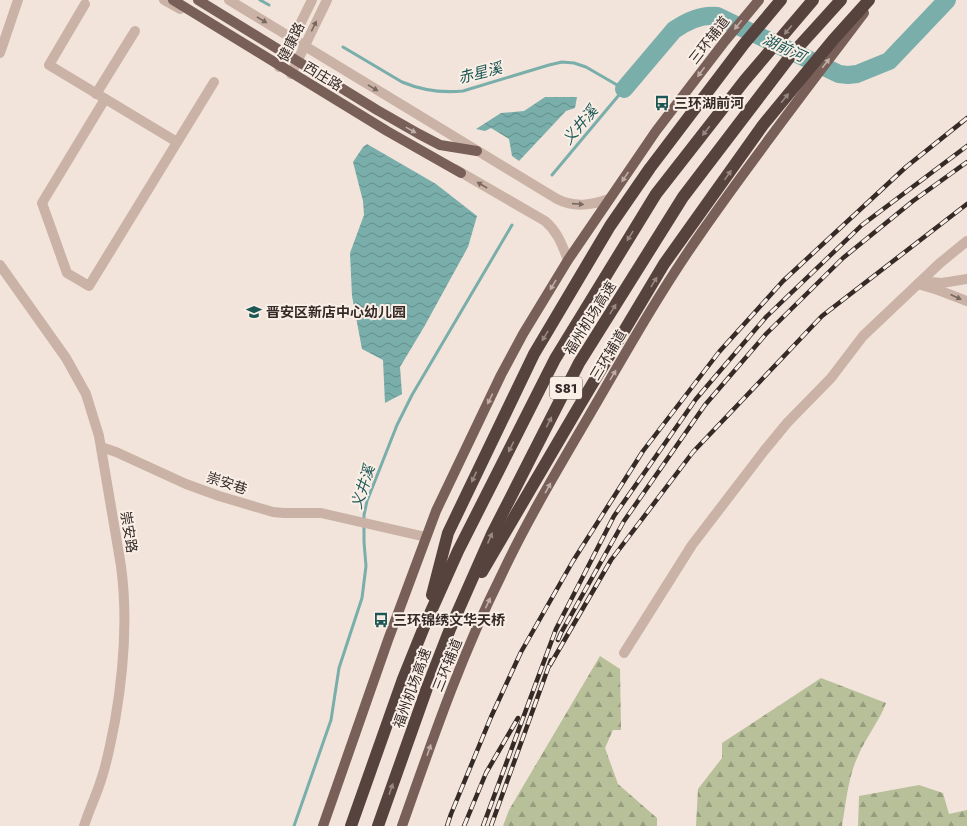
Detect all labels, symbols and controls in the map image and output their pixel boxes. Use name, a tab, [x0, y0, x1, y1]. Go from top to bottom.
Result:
street label: 三环辅道	[684, 12, 734, 68]
one-way arrow	[257, 16, 267, 24]
street label: 健康路	[273, 19, 309, 65]
one-way arrow	[311, 20, 317, 32]
one-way arrow	[733, 20, 742, 31]
one-way arrow	[783, 24, 792, 35]
water label: 湖前河	[759, 29, 812, 69]
water label: 赤星溪	[455, 56, 506, 89]
street label: 西庄路	[300, 57, 346, 95]
one-way arrow	[821, 58, 830, 69]
one-way arrow	[697, 66, 706, 77]
one-way arrow	[367, 85, 379, 92]
place label: 三环湖前河	[674, 93, 744, 113]
one-way arrow	[780, 93, 789, 104]
bus stop icon: 三环湖前河	[653, 94, 671, 112]
water label: 义井溪	[557, 99, 604, 149]
one-way arrow	[702, 125, 710, 136]
one-way arrow	[405, 126, 416, 133]
one-way arrow	[724, 169, 732, 180]
one-way arrow	[621, 171, 629, 182]
one-way arrow	[476, 181, 488, 188]
one-way arrow	[572, 201, 584, 208]
one-way arrow	[627, 230, 634, 242]
one-way arrow	[650, 276, 657, 288]
street label: 福州机场高速	[559, 277, 621, 359]
one-way arrow	[549, 280, 557, 290]
one-way arrow	[950, 294, 962, 300]
place label: 晋安区新店中心幼儿园	[266, 302, 406, 322]
school or university icon: 晋安区新店中心幼儿园	[245, 303, 263, 321]
one-way arrow	[609, 304, 617, 314]
street label: 三环辅道	[585, 326, 631, 384]
one-way arrow	[541, 330, 548, 342]
one-way arrow	[609, 369, 616, 381]
road number: S81	[550, 377, 582, 399]
one-way arrow	[487, 393, 493, 404]
one-way arrow	[546, 416, 552, 428]
one-way arrow	[508, 441, 514, 452]
water label: 义井溪	[346, 460, 381, 512]
street label: 崇安巷	[204, 467, 250, 499]
one-way arrow	[471, 472, 477, 483]
one-way arrow	[544, 482, 551, 494]
street label: 崇安路	[116, 510, 142, 554]
one-way arrow	[487, 532, 493, 544]
one-way arrow	[485, 597, 491, 609]
place label: 三环锦绣文华天桥	[393, 610, 505, 630]
bus stop icon: 三环锦绣文华天桥	[372, 611, 390, 629]
street label: 三环辅道	[427, 635, 467, 695]
street label: 福州机场高速	[388, 645, 436, 731]
one-way arrow	[426, 743, 432, 755]
one-way arrow	[389, 783, 395, 795]

